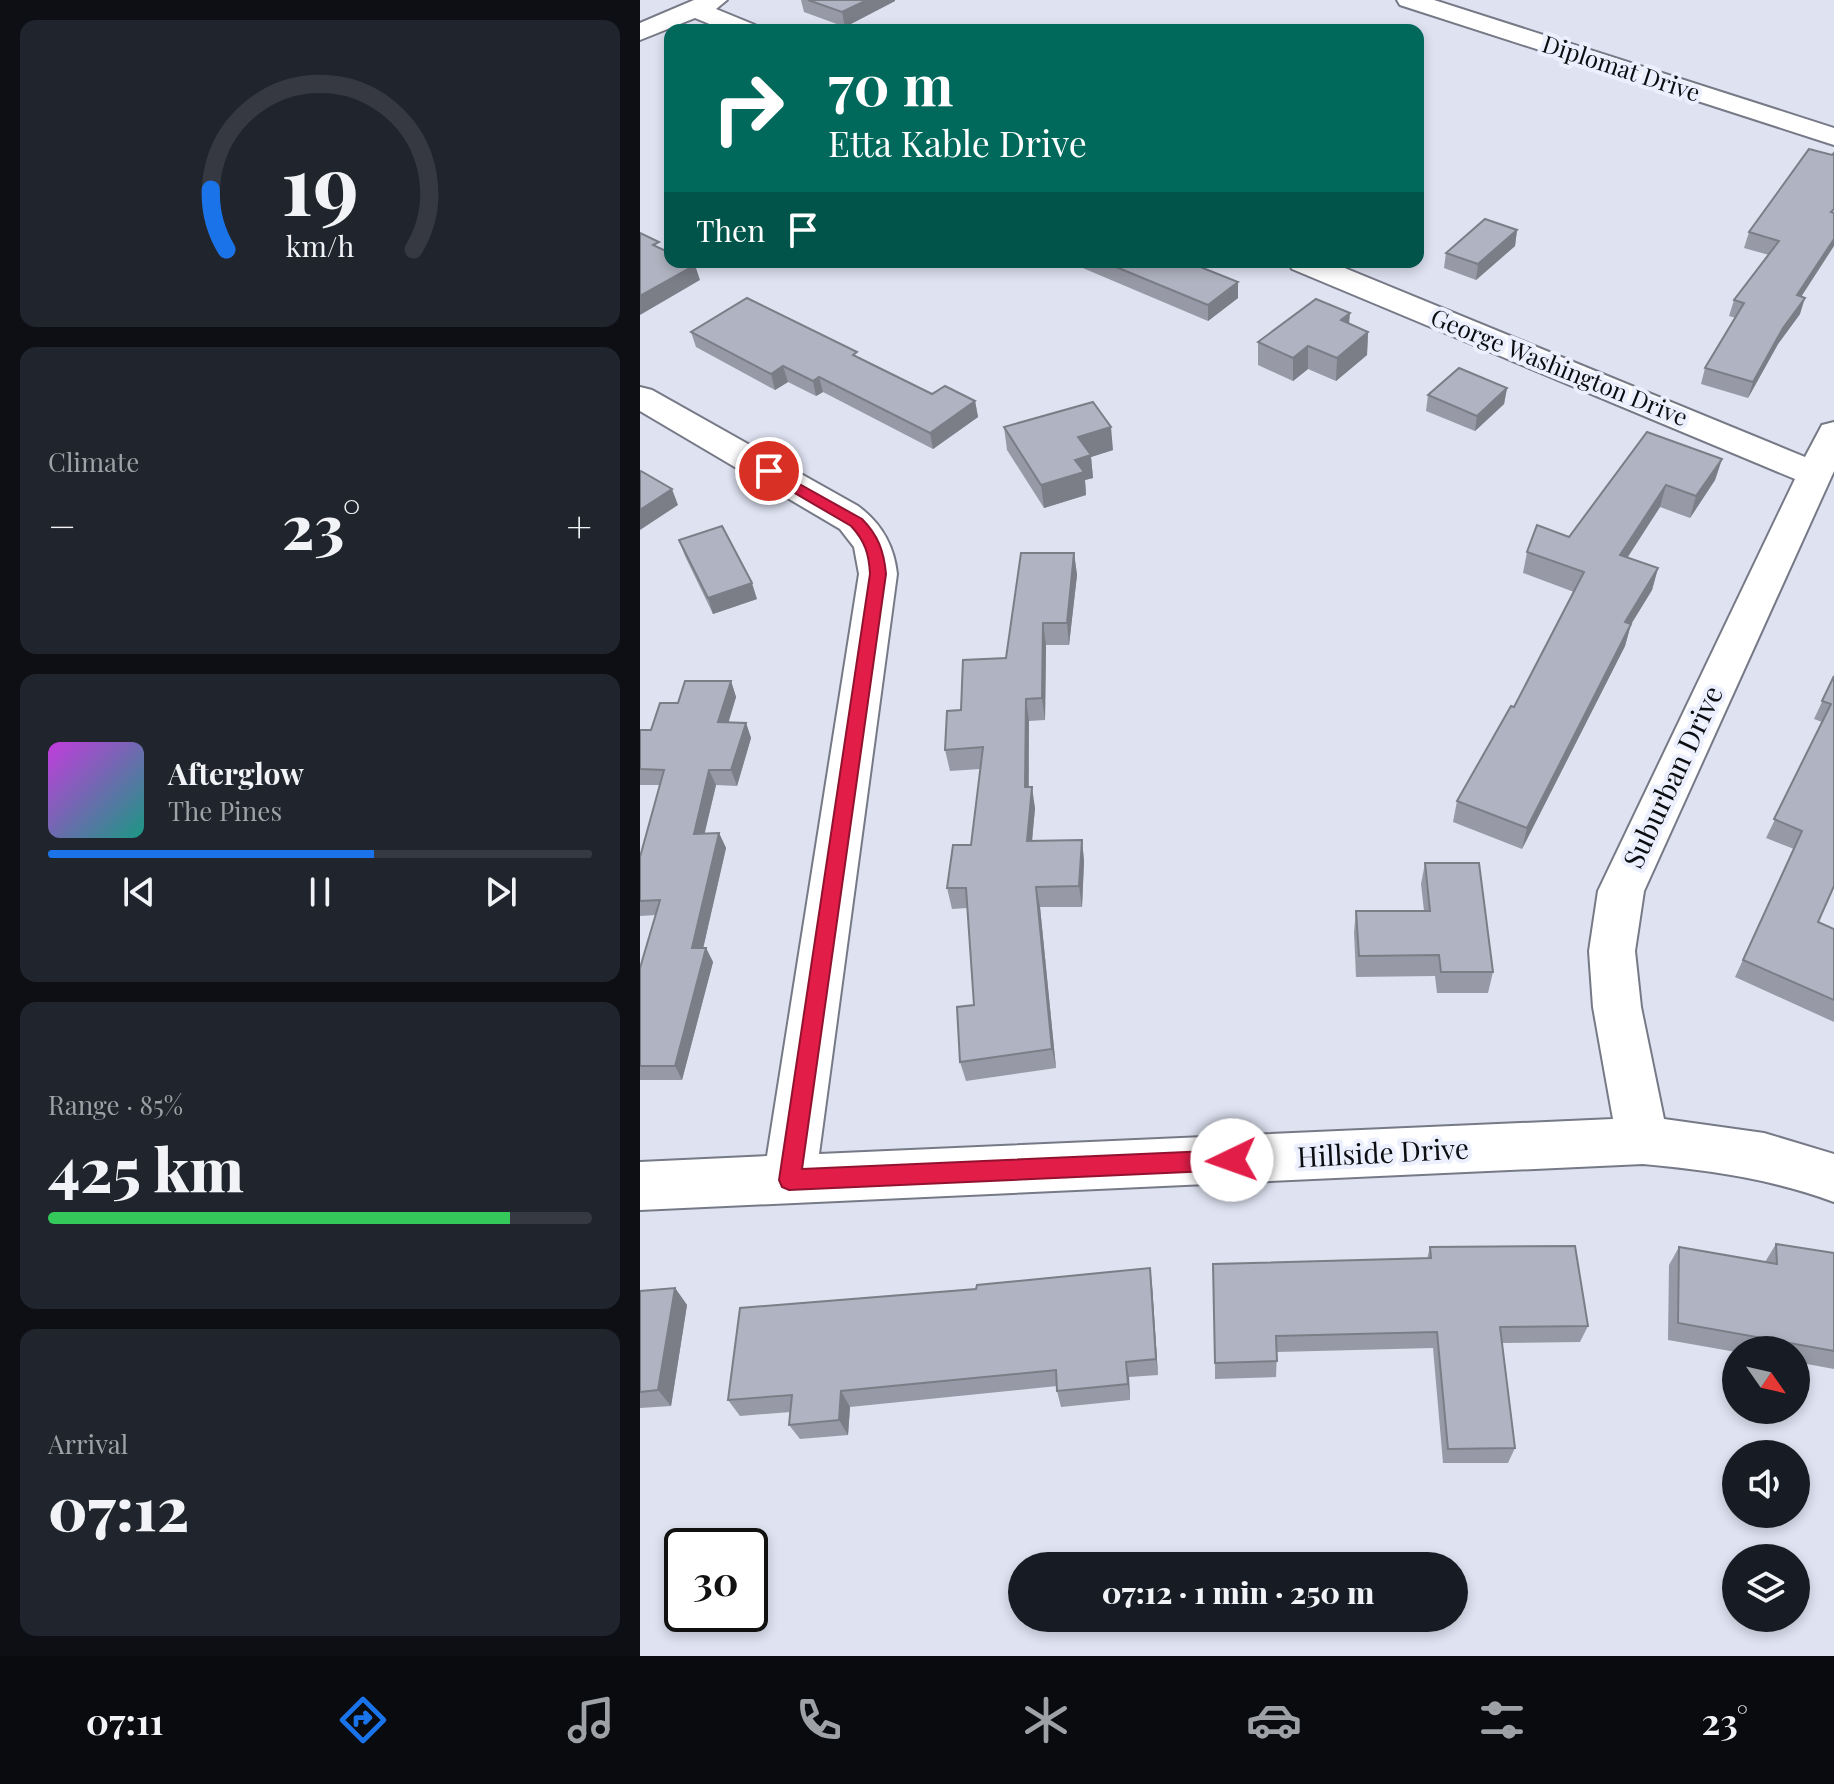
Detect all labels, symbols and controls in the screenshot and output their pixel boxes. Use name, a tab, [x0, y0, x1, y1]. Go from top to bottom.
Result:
street label: Diplomat Drive	[1539, 27, 1705, 108]
text: 70 m	[828, 46, 953, 121]
icon: right	[696, 56, 800, 160]
text: Etta Kable Drive	[828, 118, 1087, 166]
text: 19	[281, 125, 359, 236]
icon: arrive	[781, 208, 825, 252]
text: Then	[696, 210, 765, 250]
text: km/h	[286, 226, 354, 264]
street label: George Washington Drive	[1427, 300, 1693, 432]
pin	[735, 437, 803, 505]
text: Climate	[48, 444, 139, 479]
icon: arrive	[747, 449, 791, 493]
text: 23°	[282, 484, 361, 564]
text: −	[48, 495, 76, 554]
text: +	[566, 495, 592, 554]
street label: Suburban Drive	[1613, 679, 1730, 874]
text: Afterglow	[168, 753, 304, 793]
text: The Pines	[168, 793, 282, 828]
icon: previous	[117, 870, 161, 914]
icon: pause	[298, 870, 342, 914]
icon: next	[479, 870, 523, 914]
text: Range · 85%	[48, 1087, 183, 1122]
position arrow	[1190, 1118, 1274, 1202]
text: 425 km	[48, 1127, 244, 1207]
street label: Hillside Drive	[1296, 1129, 1470, 1174]
north arrow	[1722, 1336, 1810, 1424]
map controls	[1722, 1336, 1810, 1632]
text: Arrival	[48, 1426, 128, 1461]
button: sound	[1722, 1440, 1810, 1528]
text: 07:12	[48, 1466, 189, 1546]
speed limit sign: 30	[664, 1528, 768, 1632]
button: layers	[1722, 1544, 1810, 1632]
text: 07:12 · 1 min · 250 m	[1102, 1572, 1374, 1612]
icon: directions	[335, 1692, 391, 1748]
icon: music	[563, 1692, 619, 1748]
icon: phone	[791, 1692, 847, 1748]
icon: climate	[1018, 1692, 1074, 1748]
icon: car	[1246, 1692, 1302, 1748]
icon: filters	[1474, 1692, 1530, 1748]
text: 07:11	[86, 1696, 163, 1744]
text: 23°	[1702, 1696, 1748, 1744]

